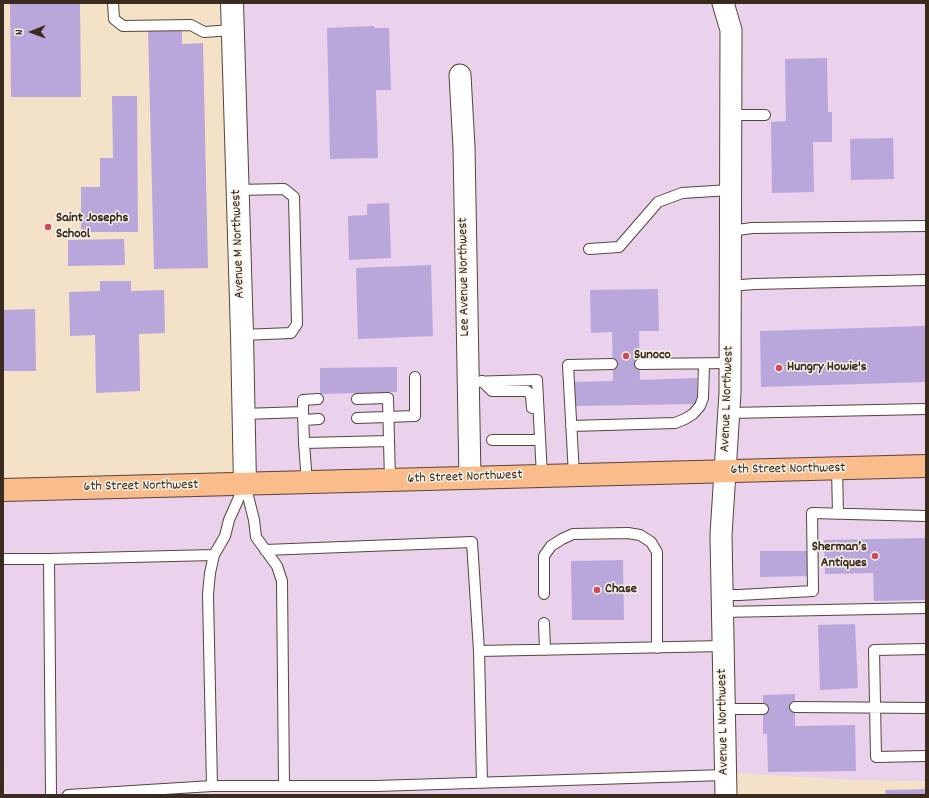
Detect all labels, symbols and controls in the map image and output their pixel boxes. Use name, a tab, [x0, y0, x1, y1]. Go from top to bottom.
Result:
north arrow	[12, 12, 52, 52]
text: N	[12, 29, 28, 35]
street label: Avenue M Northwest	[229, 189, 249, 299]
place label: Saint Josephs School	[56, 211, 128, 244]
street label: Lee Avenue Northwest	[456, 217, 474, 337]
marker: Saint Josephs School	[43, 222, 53, 232]
street label: Avenue L Northwest	[718, 345, 738, 453]
place label: Sunoco	[634, 348, 671, 364]
marker: Sunoco	[621, 351, 631, 361]
place label: Hungry Howie's	[787, 360, 867, 376]
marker: Hungry Howie's	[774, 363, 784, 373]
street label: 6th Street Northwest	[730, 461, 846, 479]
street label: 6th Street Northwest	[407, 468, 523, 488]
street label: 6th Street Northwest	[83, 478, 199, 496]
place label: Sherman’s Antiques	[812, 540, 867, 572]
marker: Sherman’s Antiques	[870, 551, 880, 561]
place label: Chase	[605, 582, 637, 598]
marker: Chase	[592, 585, 602, 595]
street label: Avenue L Northwest	[715, 669, 733, 775]

